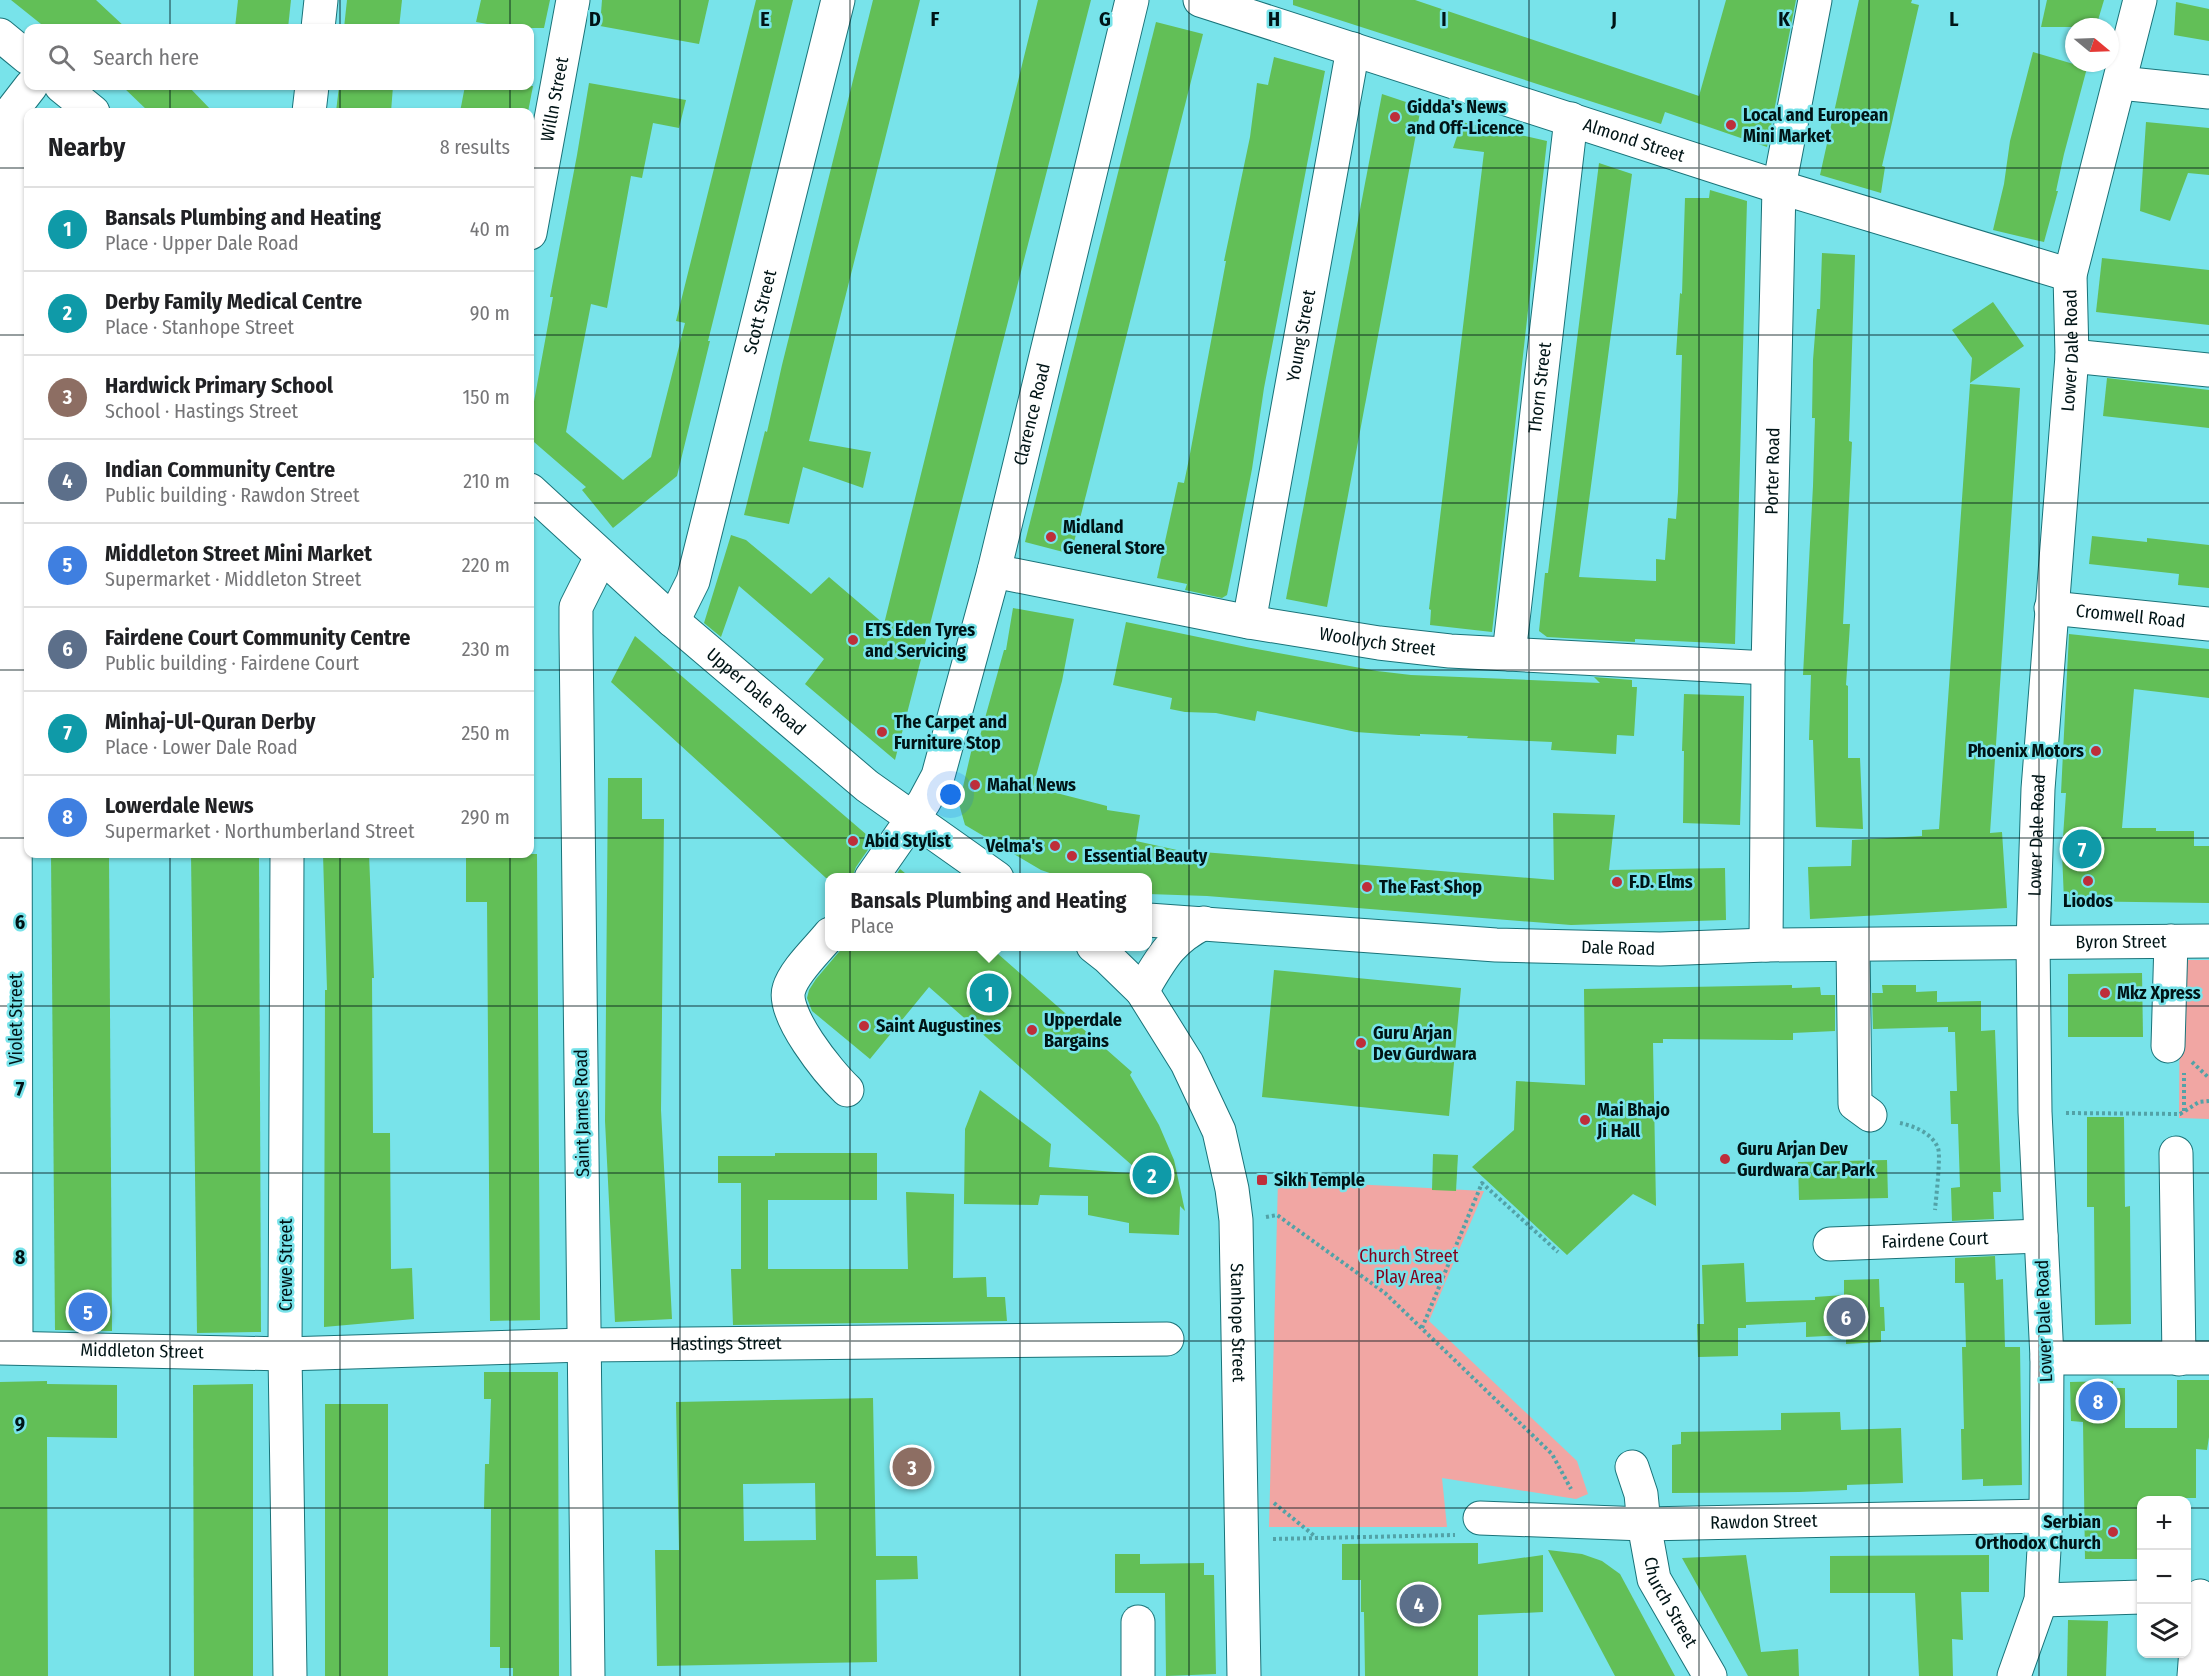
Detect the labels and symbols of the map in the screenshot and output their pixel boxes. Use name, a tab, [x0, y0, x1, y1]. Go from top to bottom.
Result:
text: D	[589, 7, 601, 31]
text: E	[760, 7, 770, 31]
text: F	[931, 7, 940, 31]
text: G	[1099, 7, 1111, 31]
text: H	[1268, 7, 1280, 31]
text: I	[1441, 7, 1447, 31]
text: J	[1610, 7, 1617, 31]
text: K	[1778, 7, 1790, 31]
text: L	[1949, 7, 1959, 31]
north arrow	[2065, 18, 2119, 72]
street label: Willn Street	[536, 55, 573, 143]
place label: Gidda's News and Off-Licence	[1407, 96, 1524, 139]
place label: Local and European Mini Market	[1743, 104, 1888, 147]
marker: Gidda's News and Off-Licence	[1388, 110, 1402, 124]
street label: Almond Street	[1580, 114, 1687, 167]
marker: Local and European Mini Market	[1724, 118, 1738, 132]
street label: Scott Street	[739, 267, 781, 356]
street label: Young Street	[1282, 288, 1320, 384]
street label: Lower Dale Road	[2057, 289, 2083, 412]
street label: Thorn Street	[1524, 341, 1556, 435]
street label: Clarence Road	[1009, 361, 1055, 468]
street label: Porter Road	[1761, 427, 1784, 515]
place label: Midland General Store	[1063, 516, 1165, 559]
marker: Midland General Store	[1044, 530, 1058, 544]
street label: Cromwell Road	[2075, 600, 2186, 633]
place label: ETS Eden Tyres and Servicing	[865, 619, 975, 662]
street label: Woolrych Street	[1318, 623, 1437, 660]
marker: ETS Eden Tyres and Servicing	[846, 633, 860, 647]
street label: Upper Dale Road	[702, 643, 810, 740]
place label: The Carpet and Furniture Stop	[894, 711, 1007, 754]
marker: The Carpet and Furniture Stop	[875, 725, 889, 739]
place label: Phoenix Motors	[1968, 740, 2084, 762]
marker: Phoenix Motors	[2089, 744, 2103, 758]
street label: Lower Dale Road	[2024, 773, 2050, 897]
place label: Mahal News	[987, 774, 1076, 796]
marker: Mahal News	[968, 778, 982, 792]
your location	[936, 780, 965, 809]
pin: 7	[2062, 826, 2102, 872]
place label: Abid Stylist	[864, 830, 951, 852]
marker: Abid Stylist	[846, 834, 860, 848]
place label: Velma's	[985, 835, 1043, 857]
marker: Velma's	[1048, 839, 1062, 853]
place label: Essential Beauty	[1084, 845, 1208, 867]
marker: Essential Beauty	[1065, 849, 1079, 863]
place label: F.D. Elms	[1629, 871, 1693, 893]
marker: Liodos	[2081, 874, 2095, 888]
marker: F.D. Elms	[1610, 875, 1624, 889]
place label: The Fast Shop	[1379, 876, 1482, 898]
marker: The Fast Shop	[1360, 880, 1374, 894]
place label: Liodos	[2063, 890, 2113, 912]
text: 6	[15, 910, 25, 934]
street label: Byron Street	[2075, 930, 2167, 953]
street label: Dale Road	[1581, 936, 1655, 960]
pin: 1	[970, 970, 1008, 1016]
street label: Violet Street	[5, 973, 27, 1065]
place label: Mkz Xpress	[2117, 982, 2201, 1004]
marker: Mkz Xpress	[2098, 986, 2112, 1000]
place label: Upperdale Bargains	[1044, 1009, 1122, 1052]
place label: Saint Augustines	[876, 1015, 1001, 1037]
marker: Saint Augustines	[857, 1019, 871, 1033]
place label: Guru Arjan Dev Gurdwara	[1373, 1022, 1477, 1065]
marker: Upperdale Bargains	[1025, 1023, 1039, 1037]
marker: Guru Arjan Dev Gurdwara	[1354, 1036, 1368, 1050]
street label: Saint James Road	[570, 1049, 594, 1177]
text: 7	[16, 1077, 25, 1101]
place label: Mai Bhajo Ji Hall	[1596, 1099, 1670, 1142]
marker: Mai Bhajo Ji Hall	[1578, 1113, 1592, 1127]
place label: Guru Arjan Dev Gurdwara Car Park	[1737, 1138, 1876, 1181]
pin: 2	[1132, 1152, 1172, 1198]
marker: Guru Arjan Dev Gurdwara Car Park	[1718, 1152, 1732, 1166]
place label: Sikh Temple	[1274, 1169, 1365, 1191]
marker: Sikh Temple	[1255, 1173, 1269, 1187]
street label: Crewe Street	[275, 1219, 297, 1311]
street label: Fairdene Court	[1881, 1227, 1989, 1253]
text: 8	[15, 1245, 26, 1269]
park label: Church Street Play Area	[1359, 1245, 1459, 1288]
street label: Lower Dale Road	[2031, 1260, 2057, 1382]
street label: Stanhope Street	[1226, 1263, 1250, 1382]
pin: 5	[68, 1290, 107, 1334]
pin: 6	[1826, 1294, 1866, 1340]
street label: Hastings Street	[670, 1332, 782, 1355]
street label: Middleton Street	[80, 1339, 204, 1363]
pin: 8	[2078, 1378, 2118, 1424]
text: 9	[15, 1412, 25, 1436]
pin: 3	[892, 1444, 932, 1490]
street label: Rawdon Street	[1710, 1510, 1818, 1534]
place label: Serbian Orthodox Church	[1975, 1511, 2101, 1554]
marker: Serbian Orthodox Church	[2106, 1525, 2120, 1539]
street label: Church Street	[1639, 1555, 1702, 1651]
pin: 4	[1400, 1582, 1438, 1626]

